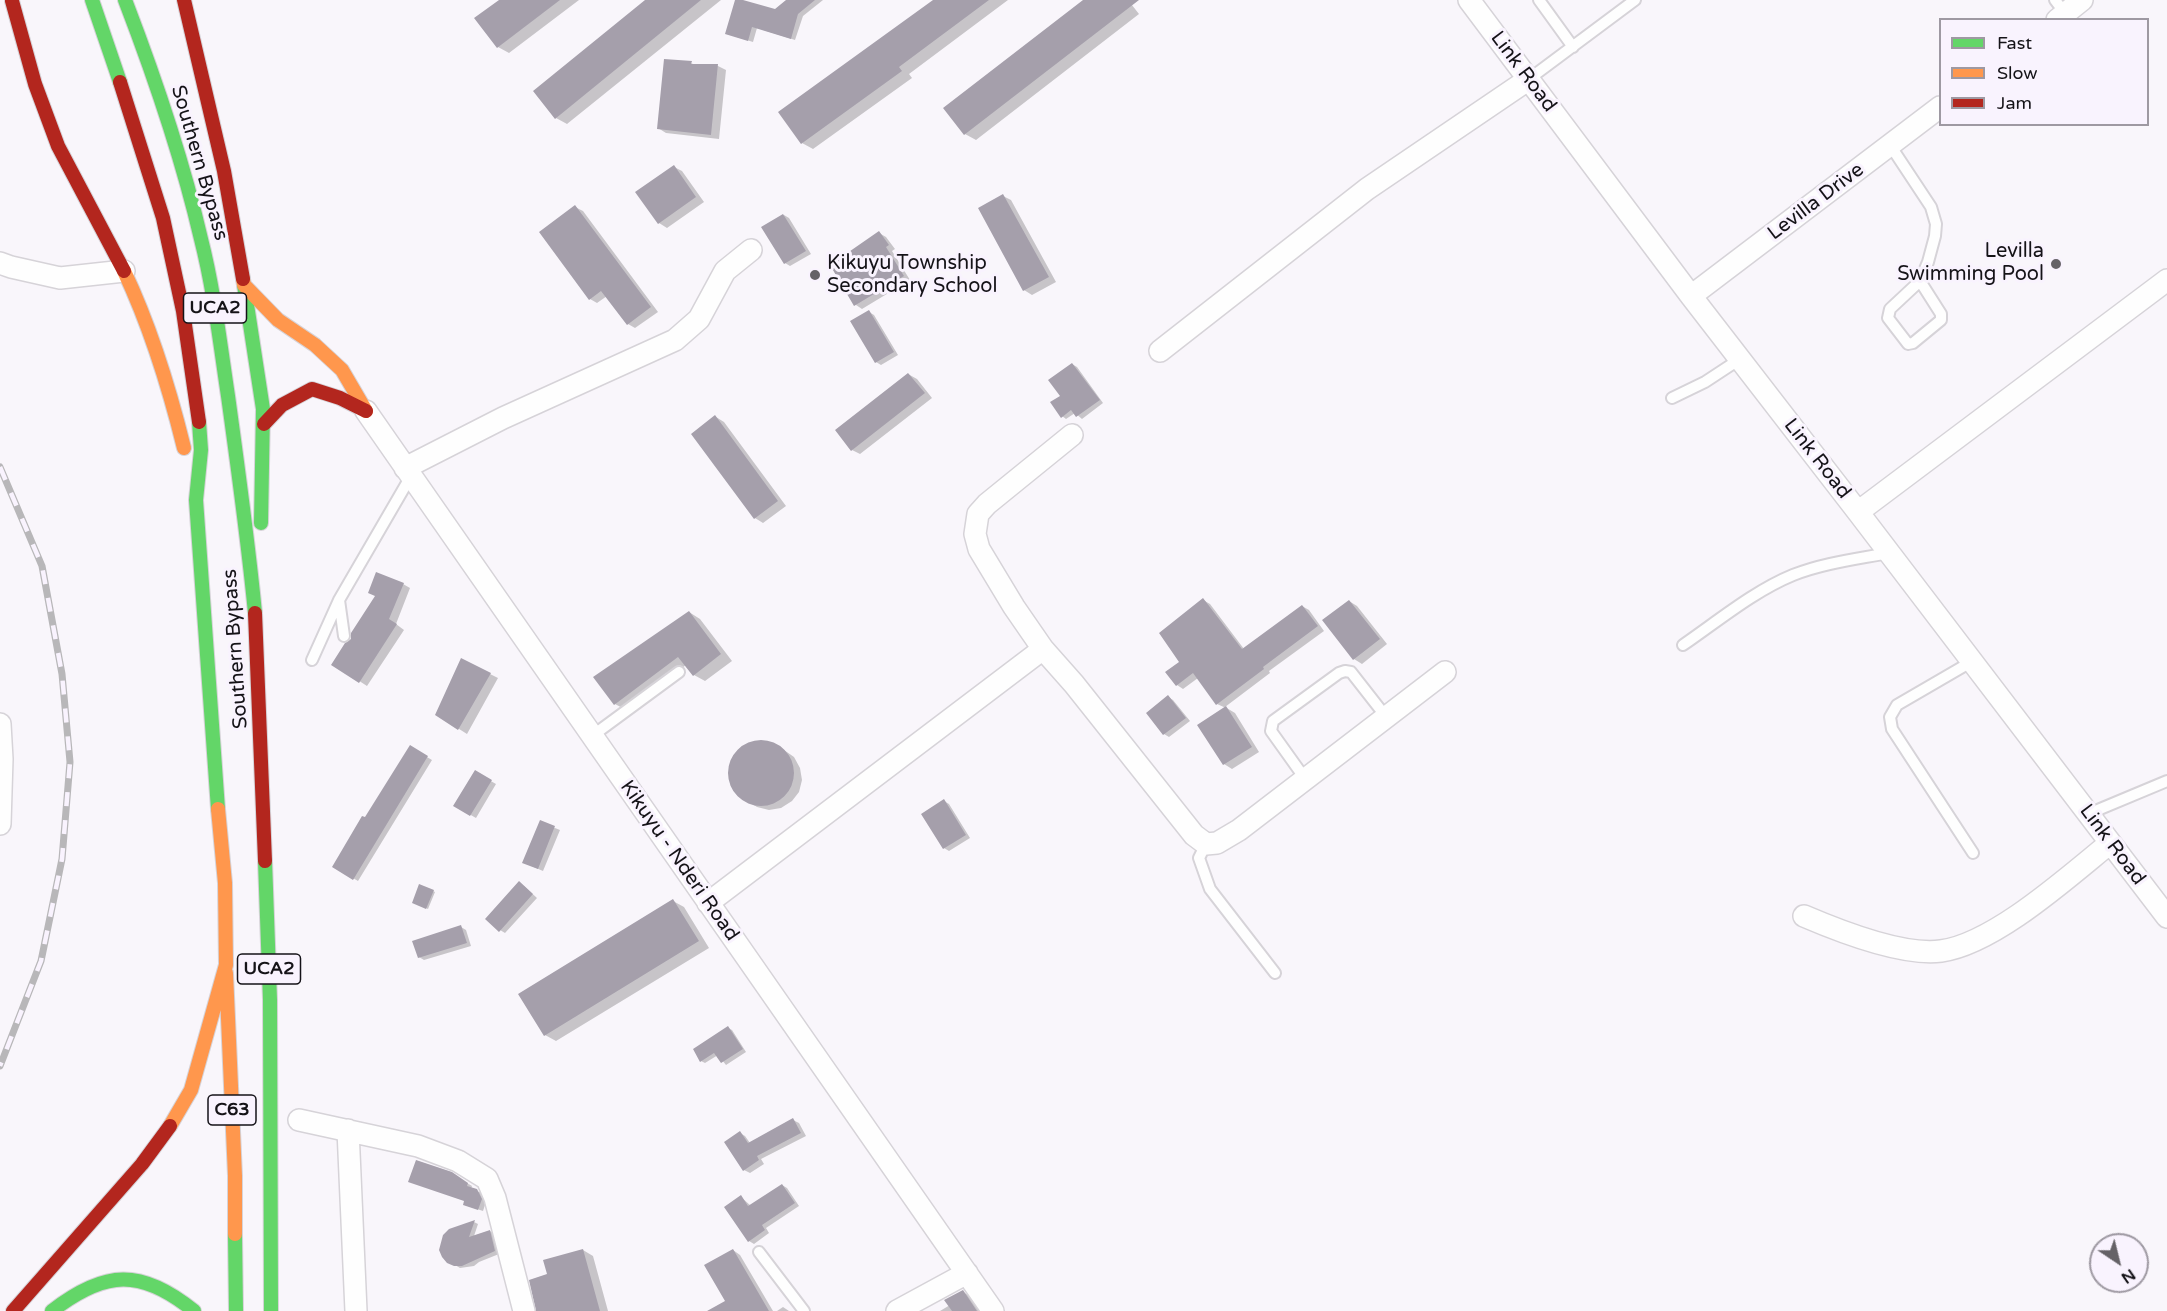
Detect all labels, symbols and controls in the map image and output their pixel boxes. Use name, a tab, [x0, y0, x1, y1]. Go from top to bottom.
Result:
legend	[1939, 18, 2149, 126]
street label: Link Road	[1485, 27, 1561, 117]
text: Fast	[1997, 32, 2032, 54]
text: Slow	[1997, 62, 2038, 84]
street label: Southern Bypass	[165, 83, 233, 243]
text: Jam	[1997, 92, 2032, 114]
street label: Levilla Drive	[1763, 158, 1869, 246]
place label: Levilla Swimming Pool	[1897, 240, 2044, 287]
place label: Kikuyu Township Secondary School	[827, 252, 997, 299]
marker: Levilla Swimming Pool	[2049, 257, 2063, 271]
marker: Kikuyu Township Secondary School	[808, 268, 822, 282]
road number: UCA2	[184, 293, 246, 323]
street label: Link Road	[1778, 414, 1856, 504]
street label: Southern Bypass	[218, 568, 254, 730]
street label: Kikuyu - Nderi Road	[614, 776, 744, 946]
street label: Link Road	[2074, 800, 2150, 890]
road number: UCA2	[238, 954, 300, 984]
road number: C63	[208, 1095, 256, 1125]
north arrow	[2089, 1233, 2149, 1293]
text: N	[2117, 1264, 2139, 1288]

